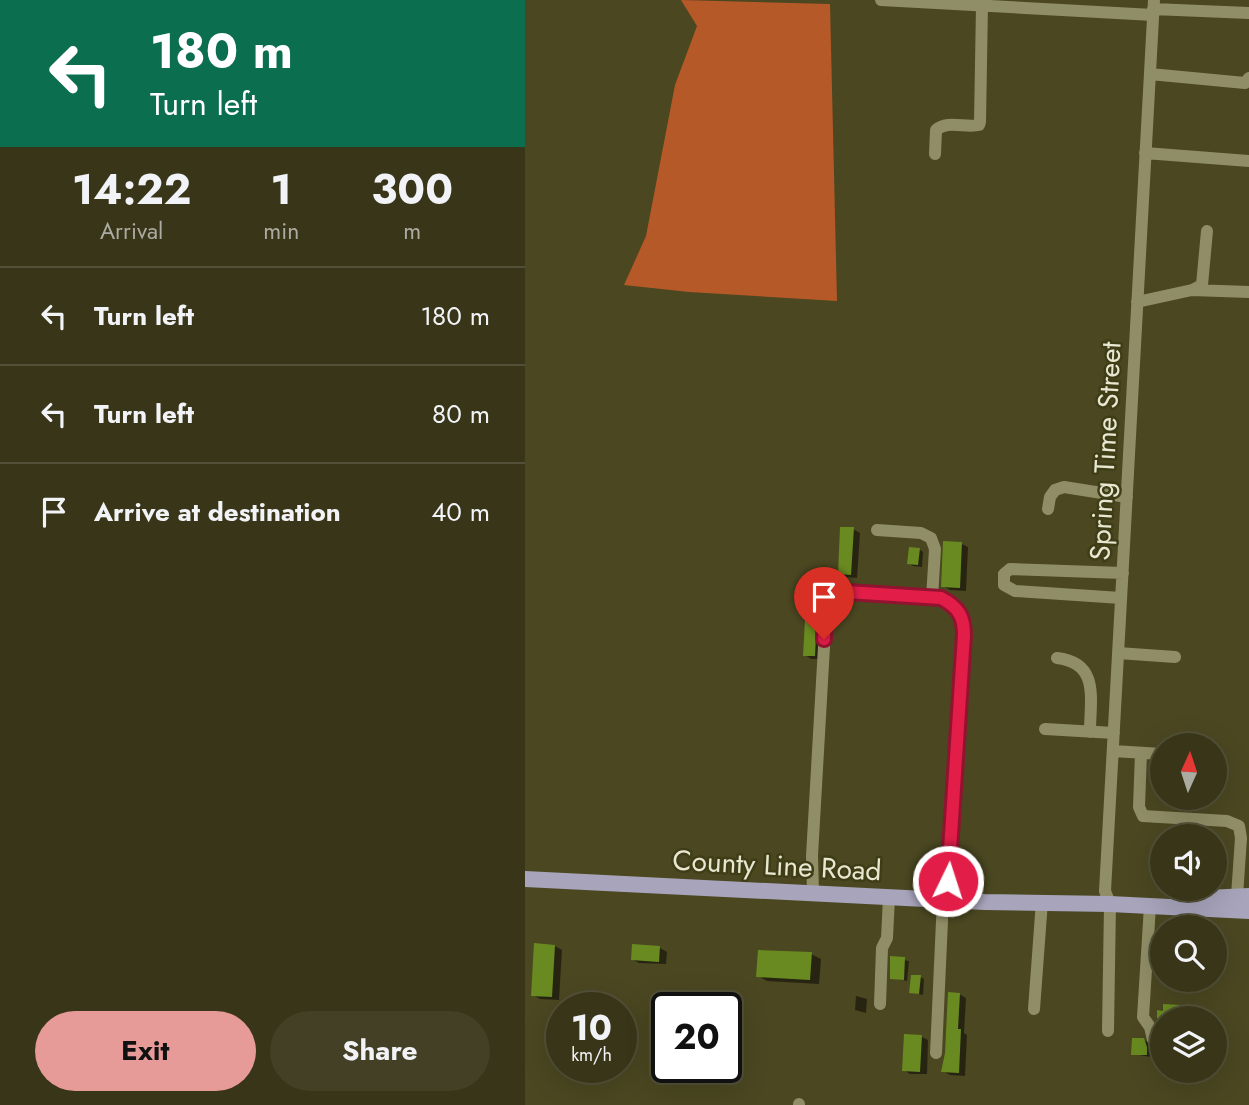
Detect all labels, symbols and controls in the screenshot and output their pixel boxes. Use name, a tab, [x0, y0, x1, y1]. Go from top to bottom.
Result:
text: 180 m	[150, 16, 293, 86]
icon: left	[35, 28, 126, 119]
text: Turn left	[150, 81, 257, 127]
text: 14:22	[72, 159, 191, 220]
text: 1	[271, 159, 292, 220]
text: 300	[371, 159, 453, 220]
text: Arrival	[100, 214, 163, 248]
text: min	[263, 214, 299, 248]
text: m	[403, 214, 421, 248]
icon: left	[35, 297, 73, 335]
text: Turn left	[94, 297, 194, 335]
text: 180 m	[420, 297, 490, 335]
street label: Spring Time Street	[1079, 340, 1132, 561]
icon: left	[35, 395, 73, 433]
text: Turn left	[94, 395, 194, 433]
text: 80 m	[432, 395, 490, 433]
icon: arrive	[35, 493, 73, 531]
text: Arrive at destination	[94, 493, 341, 531]
text: 40 m	[431, 493, 490, 531]
pin	[794, 567, 854, 639]
icon: arrive	[805, 578, 843, 616]
north arrow	[1150, 733, 1227, 810]
map controls	[1150, 733, 1227, 1083]
button: sound	[1150, 824, 1227, 901]
street label: County Line Road	[671, 840, 882, 891]
position arrow	[911, 844, 985, 918]
button: search	[1150, 915, 1227, 992]
speed limit sign: 20	[651, 992, 742, 1083]
text: 10	[571, 1003, 612, 1053]
button: layers	[1150, 1006, 1227, 1083]
button: Exit	[35, 1011, 256, 1091]
button: Share	[270, 1011, 490, 1091]
text: km/h	[571, 1042, 612, 1068]

